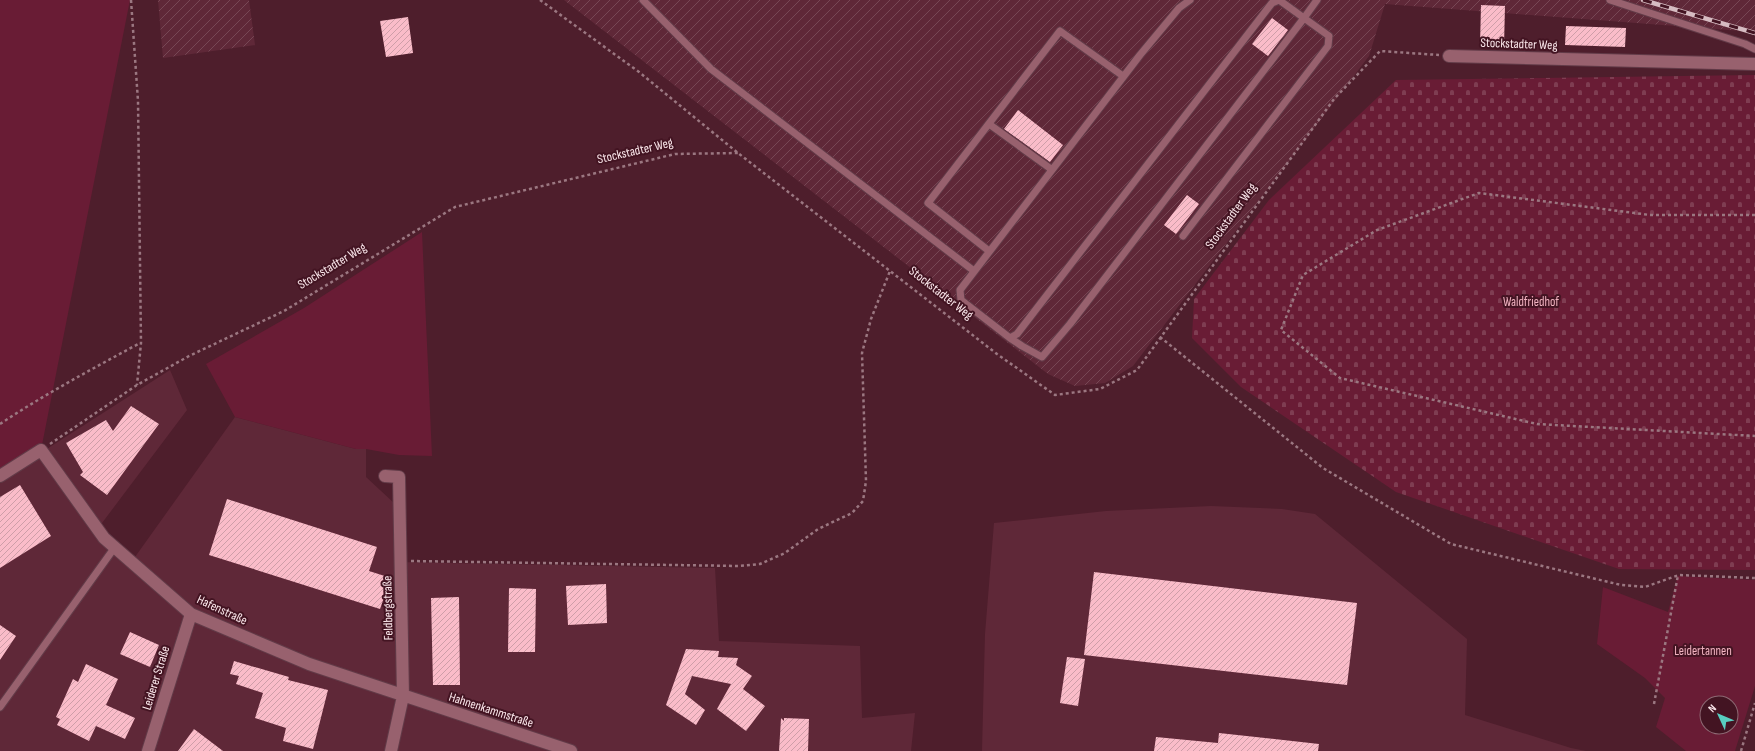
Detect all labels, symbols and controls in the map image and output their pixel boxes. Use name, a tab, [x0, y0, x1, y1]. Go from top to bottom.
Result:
street label: Stockstadter Weg	[1480, 35, 1558, 53]
street label: Stockstadter Weg	[596, 135, 674, 167]
street label: Stockstadter Weg	[1202, 180, 1260, 252]
street label: Stockstadter Weg	[295, 239, 369, 293]
street label: Stockstadter Weg	[906, 263, 976, 323]
park label: Waldfriedhof	[1503, 294, 1559, 310]
street label: Feldbergstraße	[379, 575, 397, 641]
street label: Hafenstraße	[194, 591, 250, 629]
park label: Leidertannen	[1674, 643, 1732, 659]
street label: Leiderer Straße	[139, 644, 173, 712]
street label: Hahnenkammstraße	[447, 689, 535, 731]
north arrow	[1699, 695, 1739, 735]
text: N	[1705, 702, 1719, 715]

